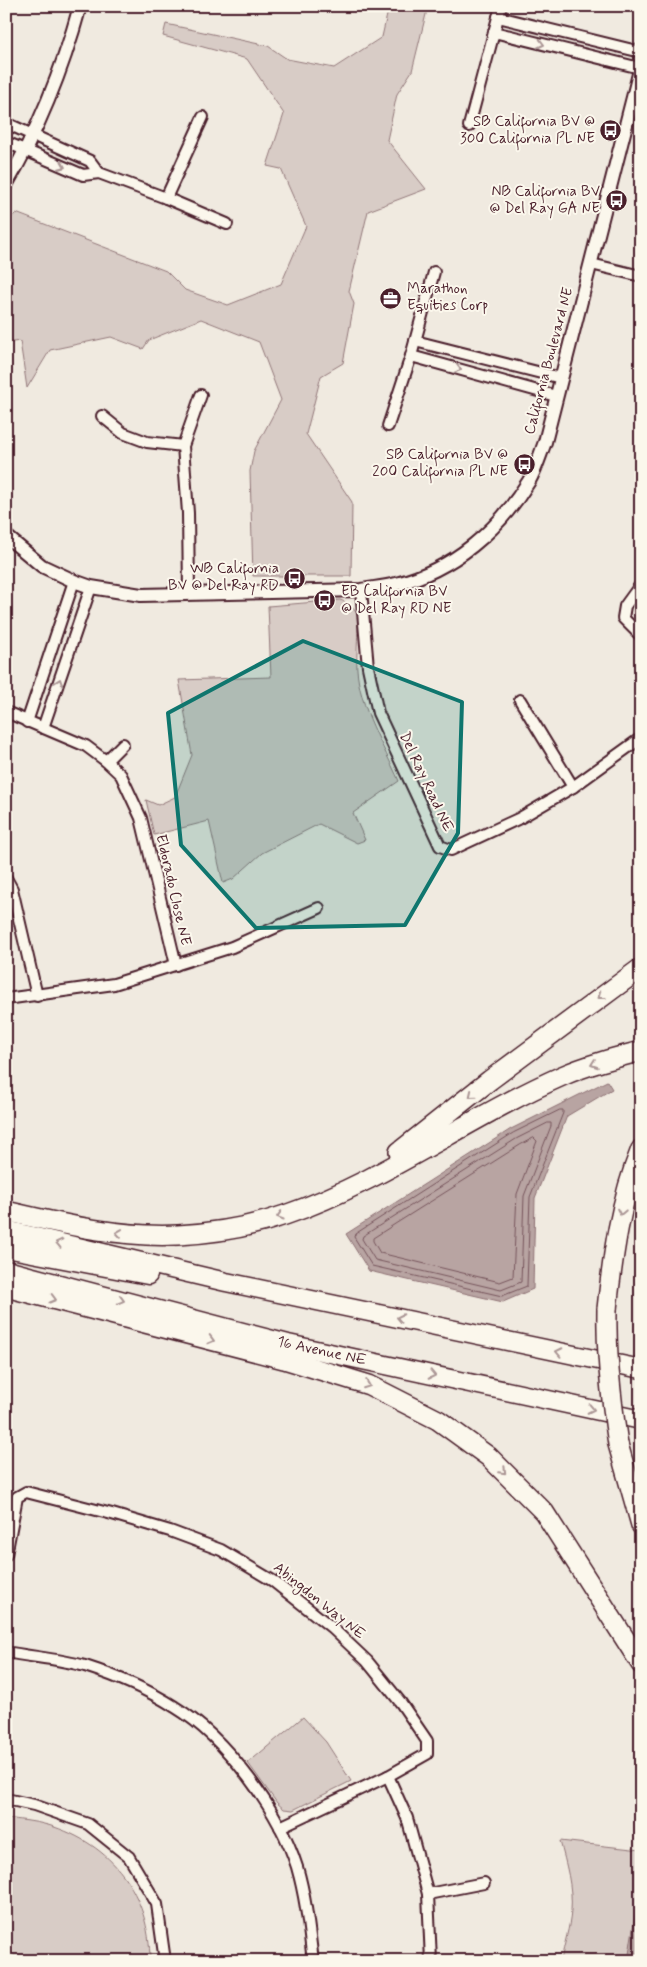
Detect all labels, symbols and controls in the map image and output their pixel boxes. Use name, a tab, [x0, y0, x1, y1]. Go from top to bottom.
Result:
one-way arrow	[537, 38, 546, 49]
place label: SB California BV @ 300 California PL NE	[460, 112, 595, 151]
bus stop icon: SB California BV @ 300 California PL NE	[599, 119, 623, 143]
one-way arrow	[57, 159, 66, 170]
place label: NB California BV @ Del Ray GA NE	[489, 182, 600, 219]
bus stop icon: NB California BV @ Del Ray GA NE	[604, 189, 628, 213]
place label: Marathon Equities Corp	[407, 279, 488, 316]
street label: California Boulevard NE	[520, 285, 580, 437]
office icon: Marathon Equities Corp	[379, 286, 403, 310]
one-way arrow	[454, 363, 463, 374]
place label: SB California BV @ 200 California PL NE	[372, 445, 508, 484]
bus stop icon: SB California BV @ 200 California PL NE	[512, 452, 536, 476]
place label: WB California BV @ Del Ray RD	[168, 559, 279, 596]
bus stop icon: WB California BV @ Del Ray RD	[283, 566, 307, 590]
place label: EB California BV @ Del Ray RD NE	[341, 582, 452, 619]
bus stop icon: EB California BV @ Del Ray RD NE	[313, 589, 337, 613]
one-way arrow	[53, 678, 63, 687]
street label: Del Ray Road NE	[394, 729, 458, 835]
street label: Eldorado Close NE	[150, 832, 196, 948]
one-way arrow	[598, 991, 607, 999]
one-way arrow	[590, 1058, 599, 1068]
one-way arrow	[469, 1089, 478, 1097]
one-way arrow	[616, 1208, 627, 1217]
one-way arrow	[276, 1211, 284, 1221]
one-way arrow	[115, 1228, 124, 1238]
one-way arrow	[55, 1238, 64, 1249]
one-way arrow	[49, 1293, 58, 1304]
one-way arrow	[117, 1294, 126, 1305]
one-way arrow	[395, 1314, 404, 1324]
street label: 16 Avenue NE	[275, 1332, 369, 1371]
one-way arrow	[206, 1334, 215, 1345]
one-way arrow	[554, 1347, 563, 1358]
one-way arrow	[428, 1369, 437, 1380]
one-way arrow	[362, 1379, 371, 1389]
one-way arrow	[587, 1403, 596, 1414]
one-way arrow	[497, 1465, 506, 1474]
street label: Abingdon Way NE	[268, 1558, 369, 1645]

